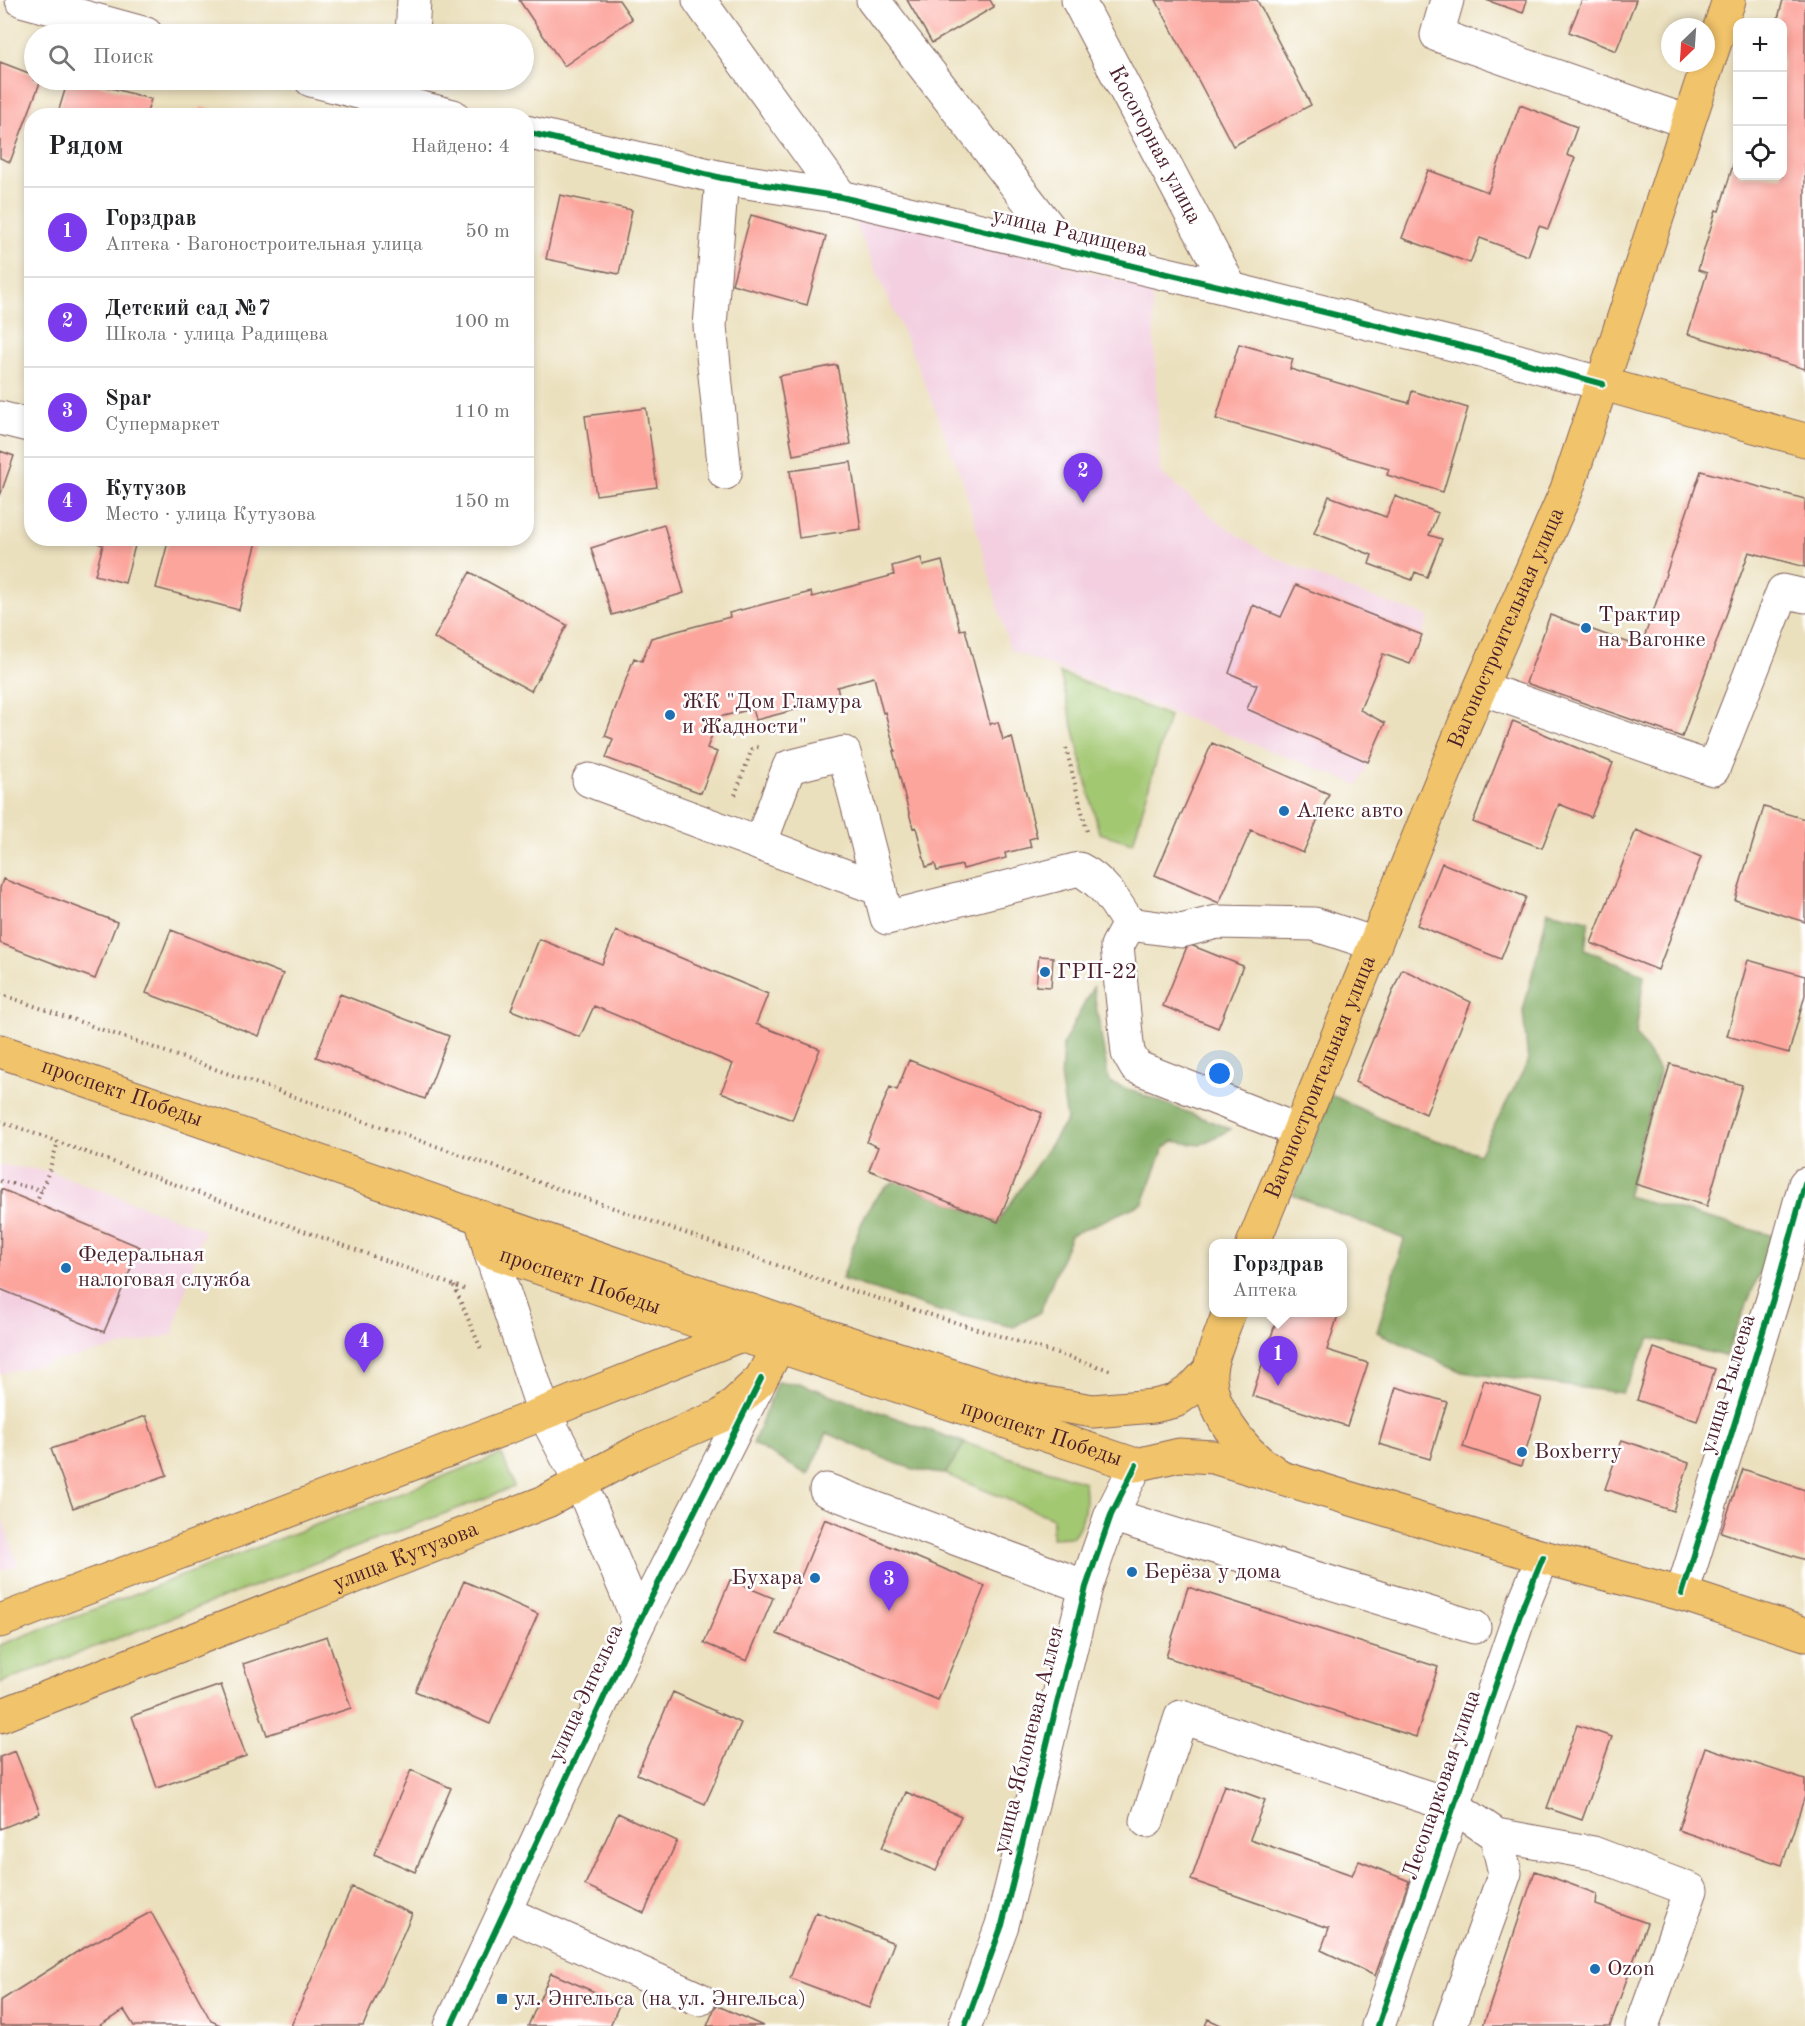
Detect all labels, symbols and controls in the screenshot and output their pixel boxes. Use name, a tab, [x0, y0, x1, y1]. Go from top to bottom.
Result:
north arrow	[1661, 18, 1715, 72]
map controls	[1733, 18, 1787, 180]
button: +	[1733, 18, 1787, 72]
search box	[24, 24, 534, 90]
icon: search	[45, 41, 78, 74]
text: Поиск	[93, 46, 154, 68]
street label: Косогорная улица	[1104, 62, 1205, 228]
button: −	[1733, 72, 1787, 126]
button: locate	[1733, 126, 1787, 180]
text: Рядом	[48, 134, 123, 160]
text: Найдено: 4	[411, 137, 510, 157]
street label: улица Радищева	[990, 204, 1150, 262]
text: Горздрав	[105, 208, 196, 230]
text: 1	[62, 222, 73, 242]
text: 50 m	[465, 222, 510, 242]
text: Аптека · Вагоностроительная улица	[105, 235, 423, 255]
text: Детский сад №7	[105, 298, 271, 320]
text: 2	[62, 312, 73, 332]
text: 100 m	[454, 312, 510, 332]
text: Школа · улица Радищева	[105, 325, 328, 345]
text: Spar	[105, 388, 151, 410]
text: 3	[62, 402, 73, 422]
text: 110 m	[454, 402, 510, 422]
text: Супермаркет	[105, 415, 220, 435]
pin: 2	[1064, 454, 1102, 503]
text: Кутузов	[105, 478, 187, 500]
text: 4	[62, 492, 73, 512]
text: 150 m	[454, 492, 510, 512]
street label: Вагоностроительная улица	[1445, 504, 1568, 752]
text: Место · улица Кутузова	[105, 505, 316, 525]
place label: Трактир на Вагонке	[1598, 604, 1706, 651]
marker: Трактир на Вагонке	[1579, 621, 1593, 635]
place label: ЖК "Дом Гламура и Жадности"	[682, 691, 862, 738]
marker: ЖК "Дом Гламура и Жадности"	[663, 708, 677, 722]
place label: Алекс авто	[1296, 800, 1404, 822]
marker: Алекс авто	[1277, 804, 1291, 818]
street label: Вагоностроительная улица	[1262, 953, 1380, 1202]
place label: ГРП-22	[1057, 961, 1137, 983]
marker: ГРП-22	[1038, 965, 1052, 979]
street label: проспект Победы	[39, 1055, 205, 1131]
your location	[1205, 1059, 1234, 1088]
popup	[1209, 1239, 1347, 1317]
place label: Федеральная налоговая служба	[78, 1244, 251, 1291]
street label: проспект Победы	[497, 1244, 663, 1319]
text: Горздрав	[1232, 1254, 1324, 1276]
marker: Федеральная налоговая служба	[59, 1261, 73, 1275]
text: Аптека	[1232, 1281, 1297, 1301]
street label: улица Рылеева	[1696, 1311, 1760, 1456]
pin: 4	[344, 1324, 384, 1373]
pin: 1	[1258, 1336, 1298, 1386]
street label: проспект Победы	[958, 1397, 1125, 1471]
place label: Boxberry	[1534, 1441, 1622, 1463]
marker: Boxberry	[1515, 1445, 1529, 1459]
street label: улица Кутузова	[330, 1518, 482, 1595]
place label: Берёза у дома	[1144, 1561, 1281, 1583]
pin: 3	[870, 1562, 908, 1611]
marker: Берёза у дома	[1125, 1565, 1139, 1579]
place label: Бухара	[731, 1567, 803, 1589]
marker: Бухара	[808, 1571, 822, 1585]
street label: улица Энгельса	[545, 1621, 627, 1765]
street label: улица Яблоневая Аллея	[990, 1624, 1068, 1856]
street label: Лесопарковая улица	[1399, 1687, 1485, 1883]
place label: Ozon	[1607, 1958, 1655, 1980]
marker: Ozon	[1588, 1962, 1602, 1976]
place label: ул. Энгельса (на ул. Энгельса)	[514, 1988, 806, 2010]
marker: ул. Энгельса (на ул. Энгельса)	[495, 1992, 509, 2006]

